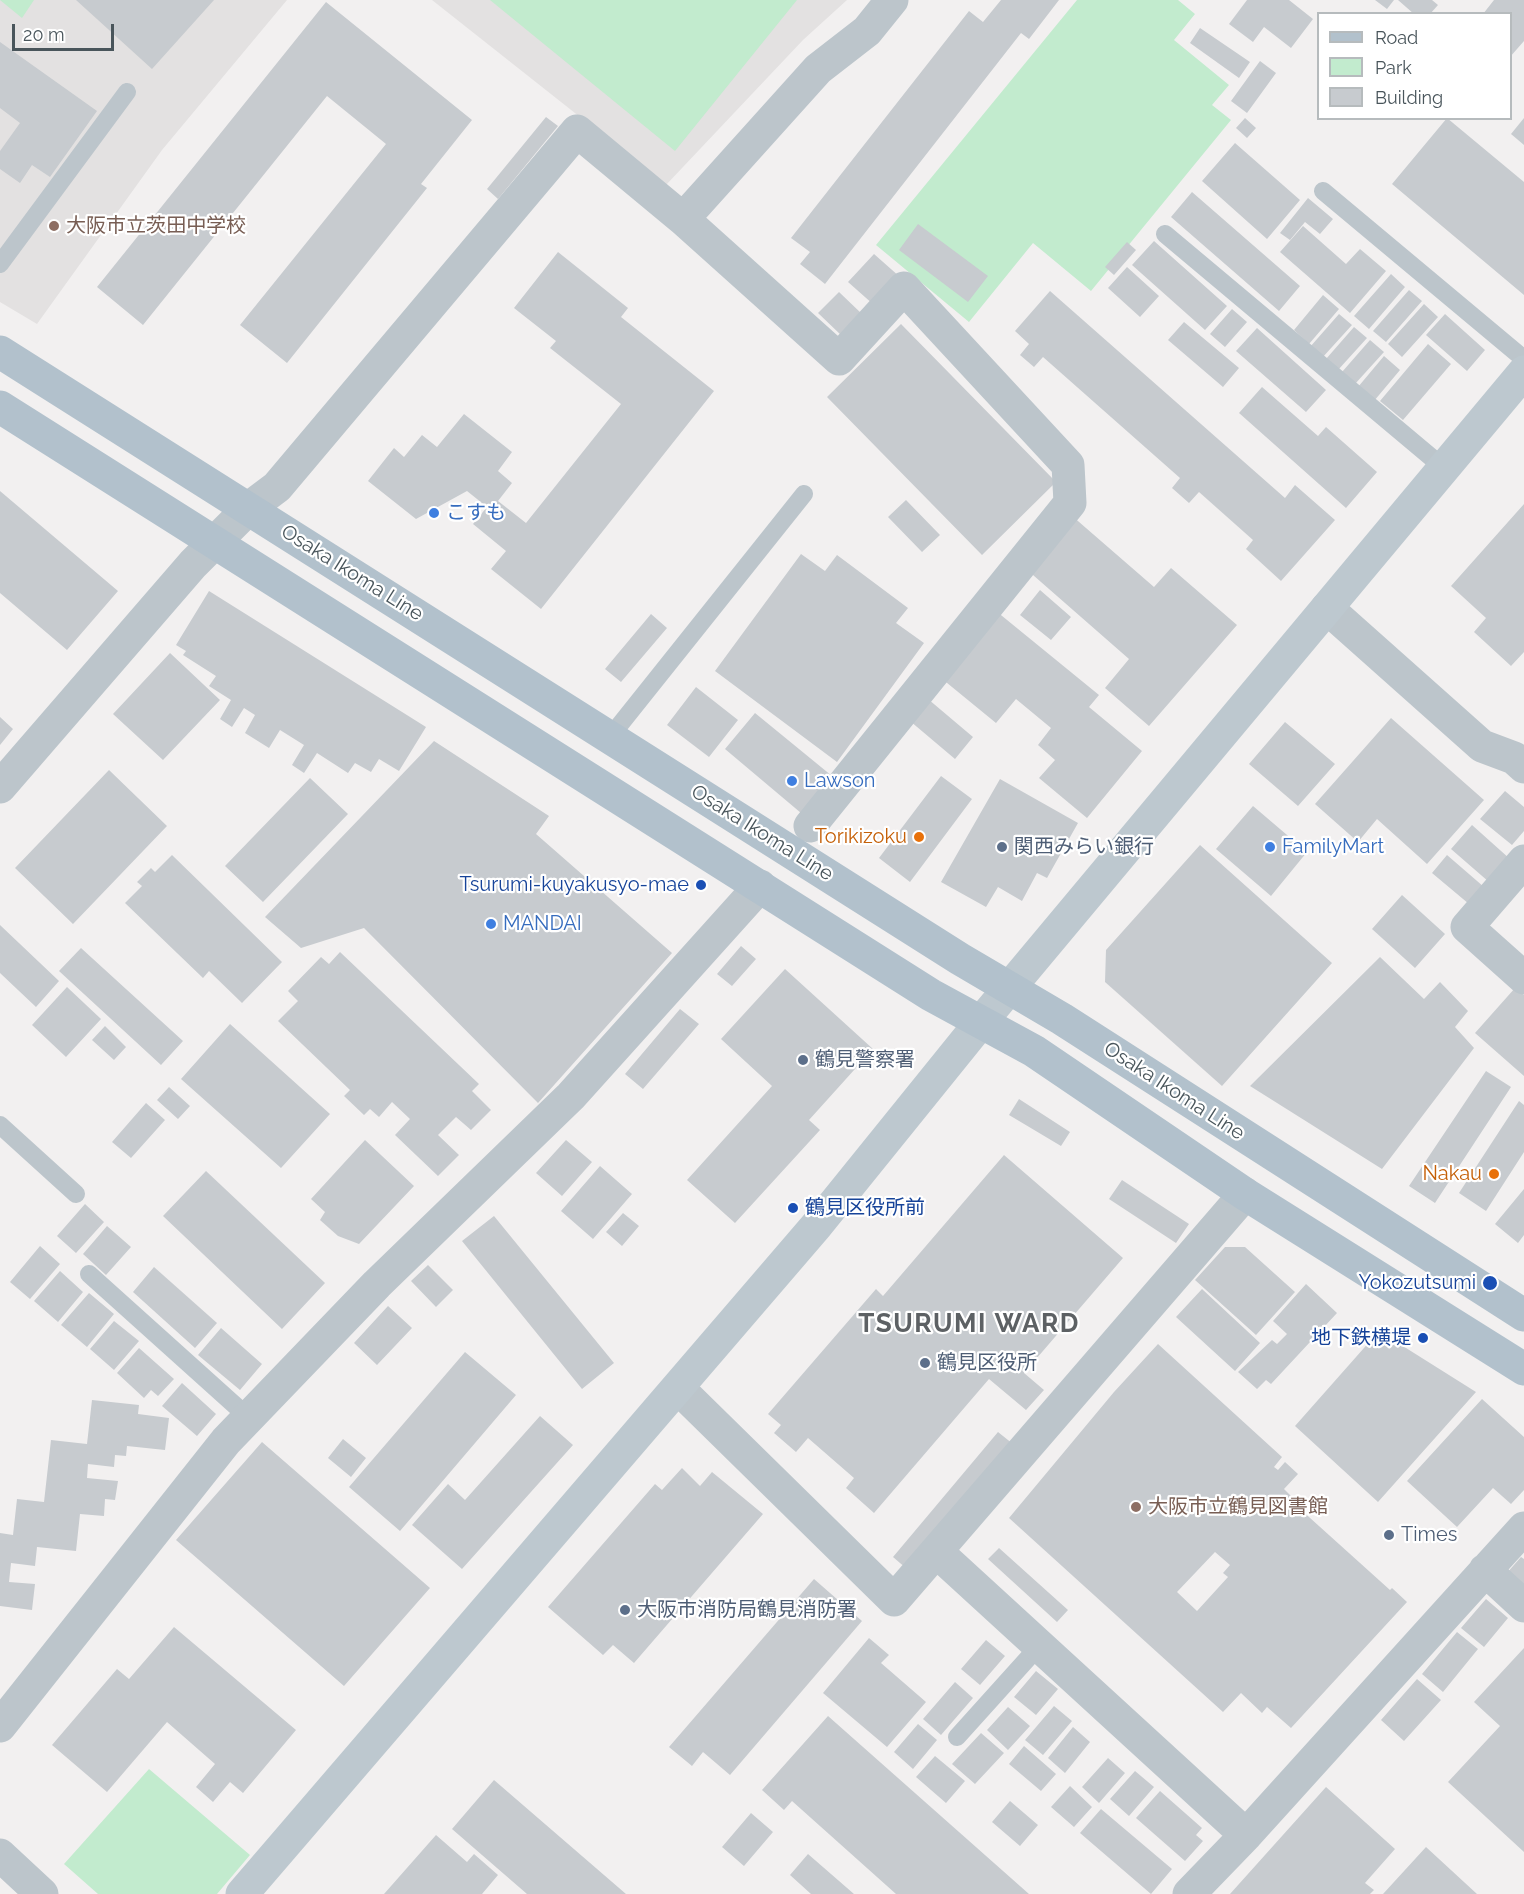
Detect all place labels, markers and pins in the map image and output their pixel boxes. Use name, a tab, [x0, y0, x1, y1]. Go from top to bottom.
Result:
place label: 大阪市立茨田中学校	[66, 214, 246, 238]
marker: 大阪市立茨田中学校	[47, 219, 61, 233]
place label: こすも	[446, 501, 506, 525]
marker: こすも	[427, 506, 441, 520]
place label: Lawson	[804, 769, 875, 793]
marker: Lawson	[785, 774, 799, 788]
place label: Torikizoku	[815, 825, 907, 849]
marker: Torikizoku	[912, 830, 926, 844]
place label: 関西みらい銀行	[1014, 835, 1154, 859]
place label: FamilyMart	[1282, 835, 1384, 859]
marker: 関西みらい銀行	[995, 840, 1009, 854]
marker: FamilyMart	[1263, 840, 1277, 854]
place label: Tsurumi-kuyakusyo-mae	[460, 873, 689, 897]
marker: Tsurumi-kuyakusyo-mae	[694, 878, 708, 892]
place label: MANDAI	[503, 912, 582, 936]
marker: MANDAI	[484, 917, 498, 931]
place label: 鶴見警察署	[815, 1048, 915, 1072]
marker: 鶴見警察署	[796, 1053, 810, 1067]
place label: Nakau	[1422, 1162, 1482, 1186]
marker: Nakau	[1487, 1167, 1501, 1181]
place label: 鶴見区役所前	[805, 1196, 925, 1220]
marker: 鶴見区役所前	[786, 1201, 800, 1215]
place label: Yokozutsumi	[1358, 1271, 1476, 1295]
marker: Yokozutsumi	[1481, 1274, 1499, 1292]
place label: 地下鉄横堤	[1311, 1326, 1411, 1350]
marker: 地下鉄横堤	[1416, 1331, 1430, 1345]
place label: 鶴見区役所	[937, 1351, 1037, 1375]
marker: 鶴見区役所	[918, 1356, 932, 1370]
place label: 大阪市立鶴見図書館	[1148, 1495, 1328, 1519]
marker: 大阪市立鶴見図書館	[1129, 1500, 1143, 1514]
place label: Times	[1401, 1523, 1457, 1547]
marker: Times	[1382, 1528, 1396, 1542]
place label: 大阪市消防局鶴見消防署	[637, 1598, 857, 1622]
marker: 大阪市消防局鶴見消防署	[618, 1603, 632, 1617]

